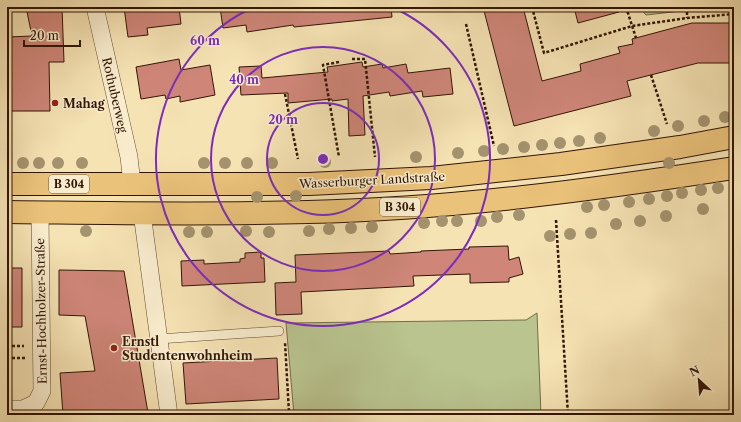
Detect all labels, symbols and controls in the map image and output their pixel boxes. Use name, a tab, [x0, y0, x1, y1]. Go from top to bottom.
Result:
scale bar	[24, 22, 80, 48]
text: 20 m	[30, 28, 59, 43]
text: 60 m	[190, 33, 220, 48]
street label: Rothuberweg	[99, 56, 131, 135]
text: 40 m	[229, 72, 259, 87]
place label: Mahag	[63, 96, 106, 111]
marker: Mahag	[50, 98, 60, 108]
text: 20 m	[268, 112, 298, 127]
centre of rings	[316, 152, 330, 166]
street label: Wasserburger Landstraße	[298, 169, 446, 191]
road number: B 304	[49, 175, 89, 193]
road number: B 304	[380, 198, 420, 216]
street label: Ernst-Hochholzer-Straße	[32, 238, 50, 384]
place label: Ernstl Studentenwohnheim	[122, 334, 253, 363]
marker: Ernstl Studentenwohnheim	[109, 343, 119, 353]
north arrow	[679, 360, 719, 400]
text: N	[687, 362, 702, 379]

